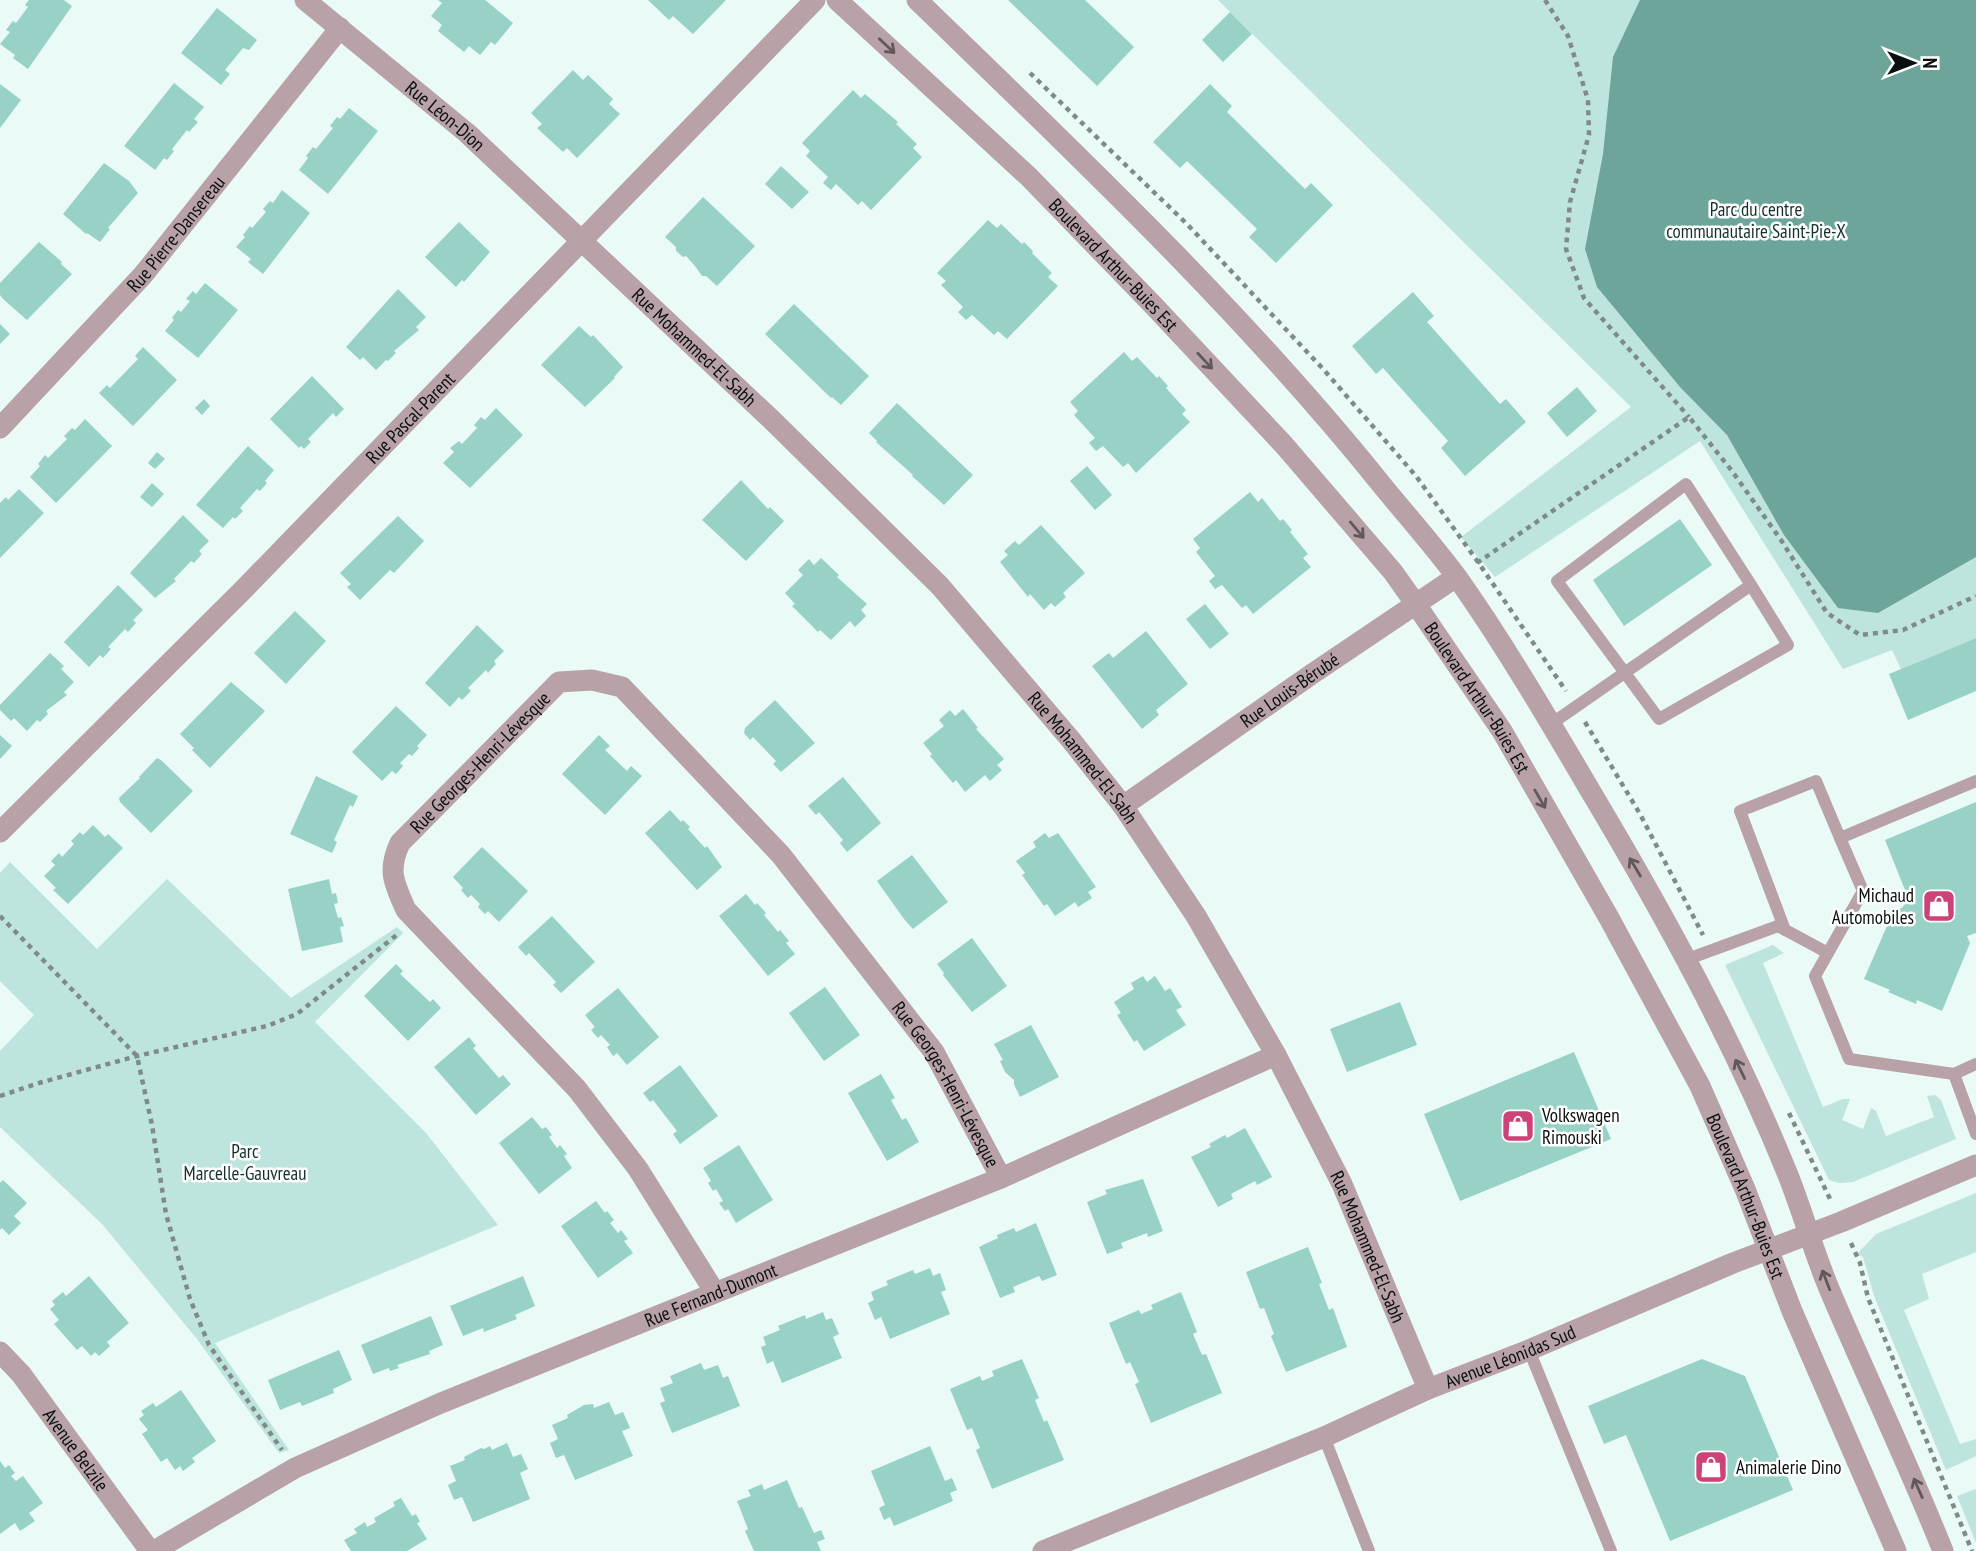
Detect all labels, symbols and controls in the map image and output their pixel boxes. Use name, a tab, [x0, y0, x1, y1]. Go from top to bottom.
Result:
north arrow	[1878, 28, 1948, 98]
one-way arrow	[878, 38, 896, 54]
text: N	[1918, 58, 1942, 68]
street label: Rue Léon-Dion	[401, 76, 490, 156]
street label: Rue Pierre-Dansereau	[121, 171, 230, 297]
street label: Boulevard Arthur-Buies Est	[1044, 193, 1184, 337]
park label: Parc du centre communautaire Saint-Pie-X	[1666, 197, 1846, 243]
street label: Rue Mohammed-El-Sabh	[627, 283, 762, 412]
one-way arrow	[1197, 352, 1214, 369]
street label: Rue Pascal-Parent	[360, 366, 460, 468]
one-way arrow	[1349, 521, 1365, 539]
street label: Boulevard Arthur-Buies Est	[1419, 617, 1536, 778]
street label: Rue Louis-Bérubé	[1235, 647, 1344, 733]
street label: Rue Georges-Henri-Lévesque	[405, 686, 555, 838]
street label: Rue Mohammed-El-Sabh	[1023, 687, 1143, 828]
one-way arrow	[1533, 788, 1547, 808]
one-way arrow	[1628, 858, 1642, 878]
place label: Michaud Automobiles	[1832, 883, 1914, 929]
shop icon: Michaud Automobiles	[1920, 887, 1958, 925]
street label: Rue Georges-Henri-Lévesque	[887, 996, 1005, 1171]
one-way arrow	[1732, 1059, 1746, 1080]
place label: Volkswagen Rimouski	[1541, 1103, 1620, 1149]
shop icon: Volkswagen Rimouski	[1499, 1107, 1537, 1145]
street label: Boulevard Arthur-Buies Est	[1701, 1110, 1791, 1283]
park label: Parc Marcelle-Gauvreau	[184, 1139, 306, 1185]
street label: Rue Mohammed-El-Sabh	[1325, 1167, 1411, 1326]
street label: Rue Fernand-Dumont	[641, 1257, 781, 1332]
one-way arrow	[1818, 1269, 1831, 1291]
street label: Avenue Léonidas Sud	[1441, 1320, 1579, 1393]
street label: Avenue Belzile	[38, 1404, 114, 1496]
shop icon: Animalerie Dino	[1692, 1448, 1730, 1486]
place label: Animalerie Dino	[1736, 1455, 1842, 1479]
one-way arrow	[1911, 1478, 1924, 1499]

